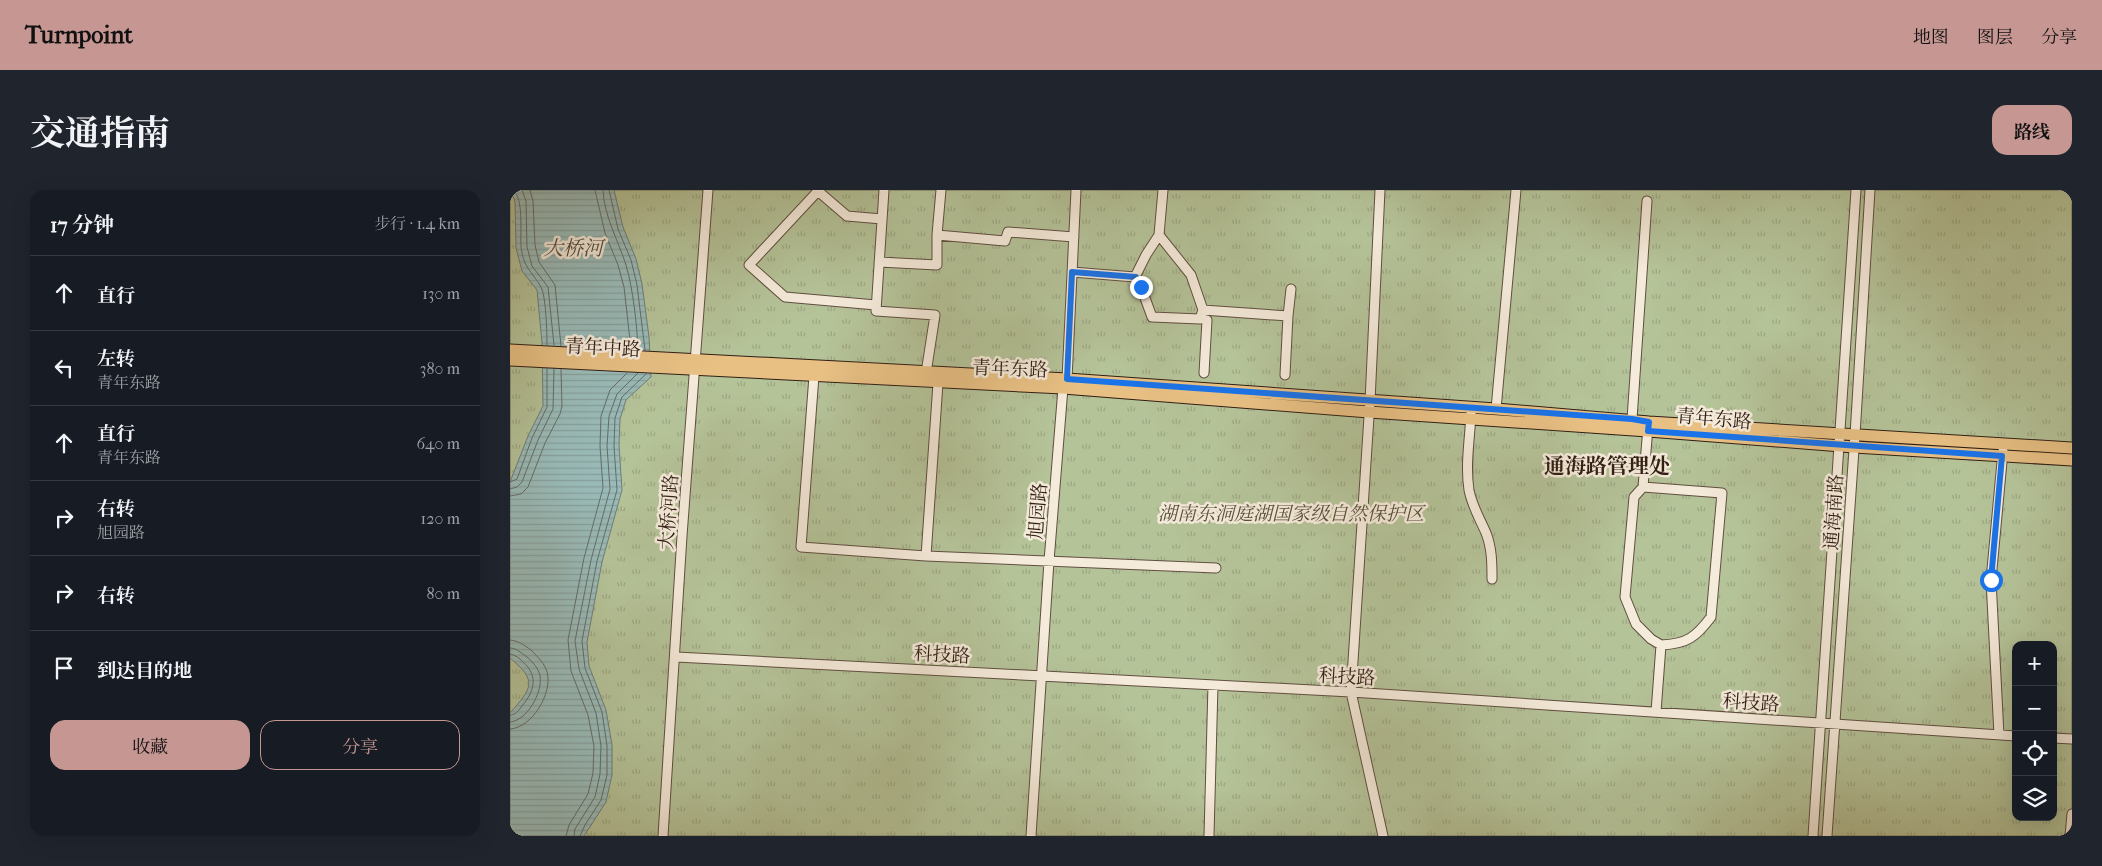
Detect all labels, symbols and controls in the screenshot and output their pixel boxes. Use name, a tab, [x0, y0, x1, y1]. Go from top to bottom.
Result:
text: Turnpoint	[25, 21, 133, 49]
text: 地图	[1913, 27, 1949, 48]
text: 图层	[1977, 27, 2013, 48]
text: 分享	[2041, 27, 2077, 48]
button: 路线	[1992, 105, 2072, 155]
text: 交通指南	[30, 113, 170, 154]
text: 17 分钟	[50, 213, 114, 237]
text: 步行 · 1.4 km	[374, 214, 460, 233]
water label: 大桥河	[543, 237, 606, 260]
route end	[1130, 276, 1153, 299]
icon: ahead	[50, 279, 78, 307]
text: 130 m	[422, 284, 460, 303]
text: 直行	[97, 285, 135, 307]
street label: 青年中路	[564, 335, 641, 361]
text: 左转	[97, 348, 135, 370]
icon: left	[50, 354, 78, 382]
street label: 青年东路	[972, 357, 1048, 381]
text: 380 m	[420, 359, 460, 378]
text: 青年东路	[97, 373, 161, 392]
street label: 青年东路	[1675, 405, 1753, 433]
text: 直行	[97, 423, 135, 445]
icon: ahead	[50, 429, 78, 457]
text: 640 m	[416, 434, 460, 453]
text: 青年东路	[97, 448, 161, 467]
district label: 通海路管理处	[1544, 454, 1670, 478]
street label: 大桥河路	[655, 473, 683, 551]
street label: 通海南路	[1820, 473, 1848, 551]
street label: 旭园路	[1025, 482, 1051, 540]
text: 右转	[97, 498, 135, 520]
park label: 湖南东洞庭湖国家级自然保护区	[1158, 503, 1427, 525]
icon: right	[50, 504, 78, 532]
text: 120 m	[421, 509, 460, 528]
text: 旭园路	[97, 523, 145, 542]
route start	[1980, 569, 2003, 592]
icon: right	[50, 579, 78, 607]
text: 80 m	[426, 584, 460, 603]
text: 右转	[97, 585, 135, 607]
map controls	[2012, 641, 2057, 821]
button: +	[2012, 641, 2057, 686]
street label: 科技路	[913, 643, 971, 667]
icon: arrive	[50, 654, 78, 682]
text: 到达目的地	[97, 660, 192, 682]
street label: 科技路	[1318, 665, 1376, 689]
button: −	[2012, 686, 2057, 731]
street label: 科技路	[1722, 690, 1780, 716]
button: 收藏	[50, 720, 250, 770]
button: 分享	[260, 720, 460, 770]
button: locate	[2012, 731, 2057, 776]
button: layers	[2012, 776, 2057, 821]

